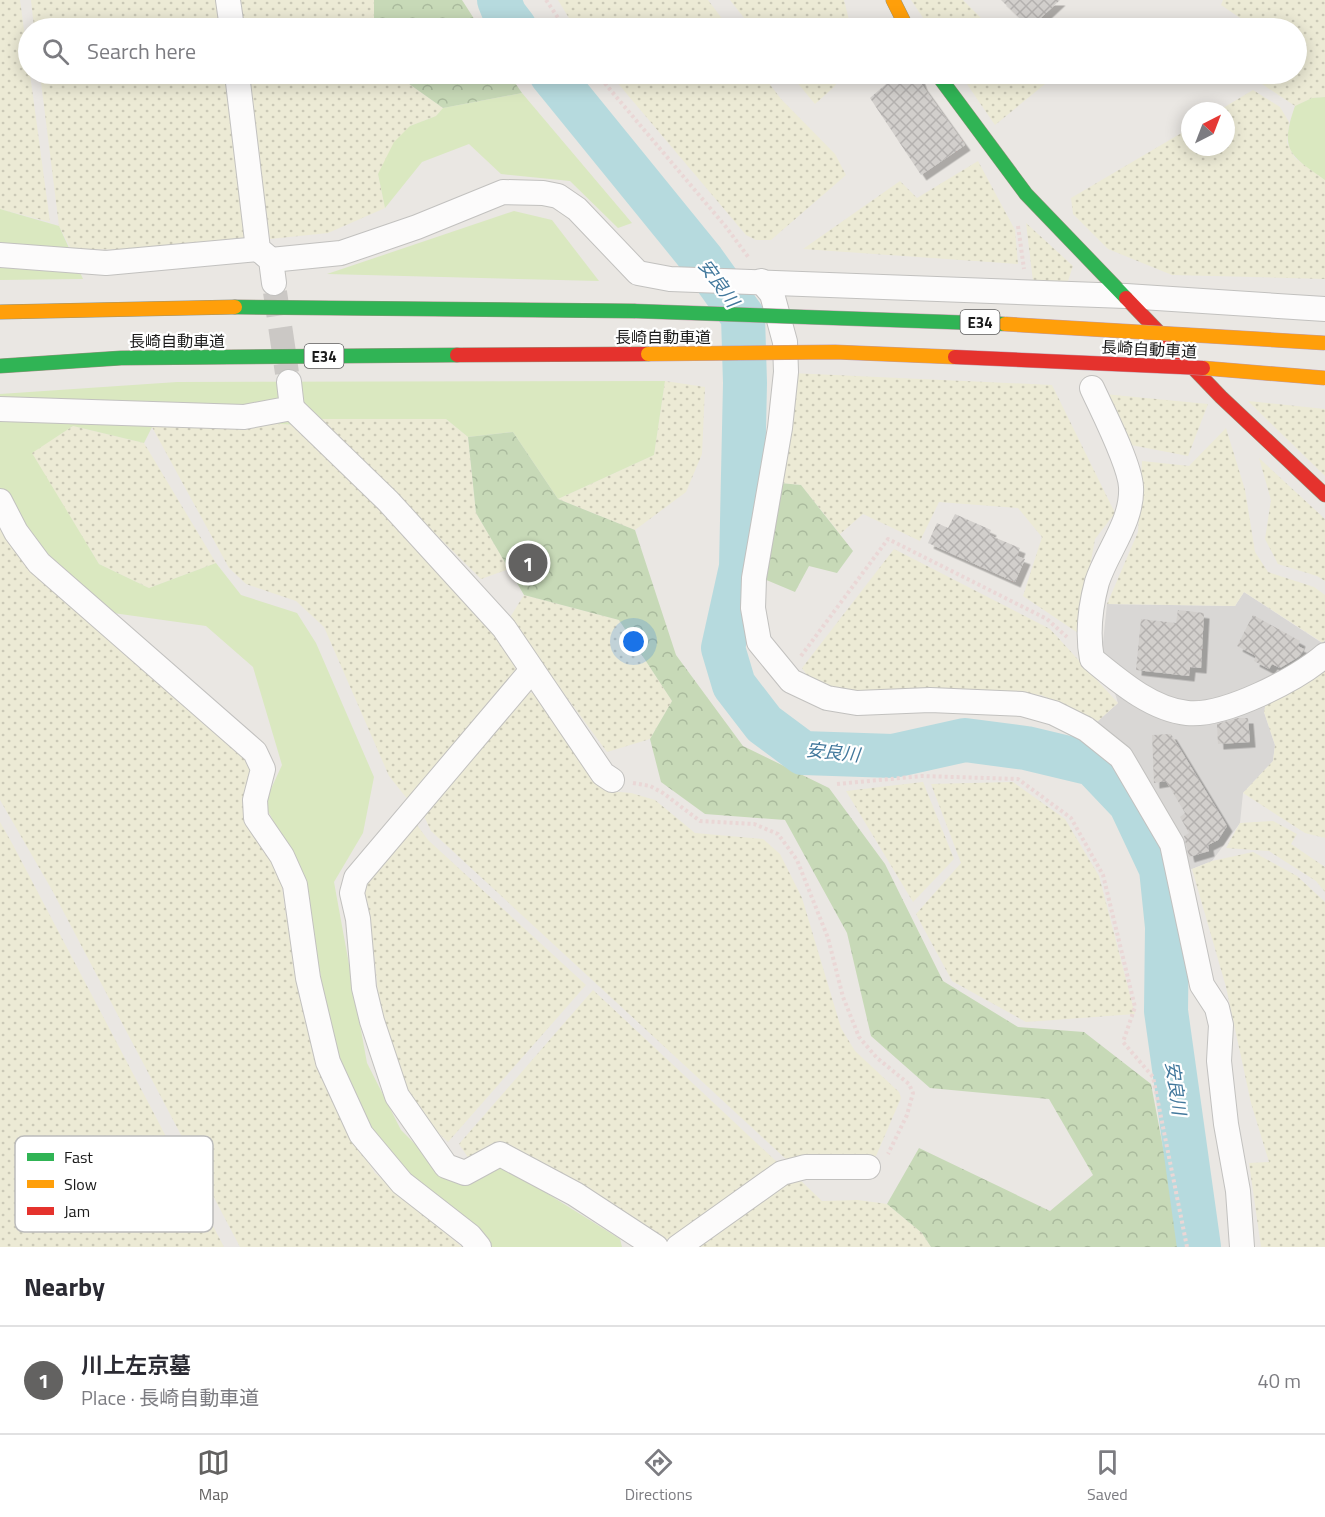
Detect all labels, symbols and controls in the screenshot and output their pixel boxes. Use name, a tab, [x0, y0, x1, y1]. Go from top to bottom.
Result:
search box	[18, 18, 1307, 84]
text: Search here	[87, 34, 196, 68]
icon: search	[39, 35, 72, 68]
north arrow	[1181, 102, 1235, 156]
water label: 安良川	[692, 253, 747, 314]
road number: E34	[960, 310, 1000, 334]
street label: 長崎自動車道	[615, 325, 711, 349]
street label: 長崎自動車道	[129, 329, 225, 353]
street label: 長崎自動車道	[1100, 335, 1198, 363]
road number: E34	[304, 344, 344, 368]
pin: 1	[508, 540, 548, 586]
your location	[619, 627, 648, 656]
water label: 安良川	[805, 736, 863, 768]
water label: 安良川	[1159, 1059, 1193, 1119]
legend	[15, 1136, 213, 1232]
text: Fast	[64, 1145, 93, 1169]
text: Slow	[64, 1172, 97, 1196]
text: Jam	[64, 1199, 90, 1223]
text: Nearby	[24, 1267, 105, 1306]
text: 川上左京墓	[81, 1348, 191, 1382]
text: 1	[38, 1365, 49, 1396]
text: 40 m	[1257, 1365, 1301, 1396]
text: Place · 長崎自動車道	[81, 1382, 259, 1413]
tab: Map	[197, 1446, 230, 1506]
tab: Directions	[625, 1446, 693, 1506]
tab: Saved	[1087, 1446, 1128, 1506]

